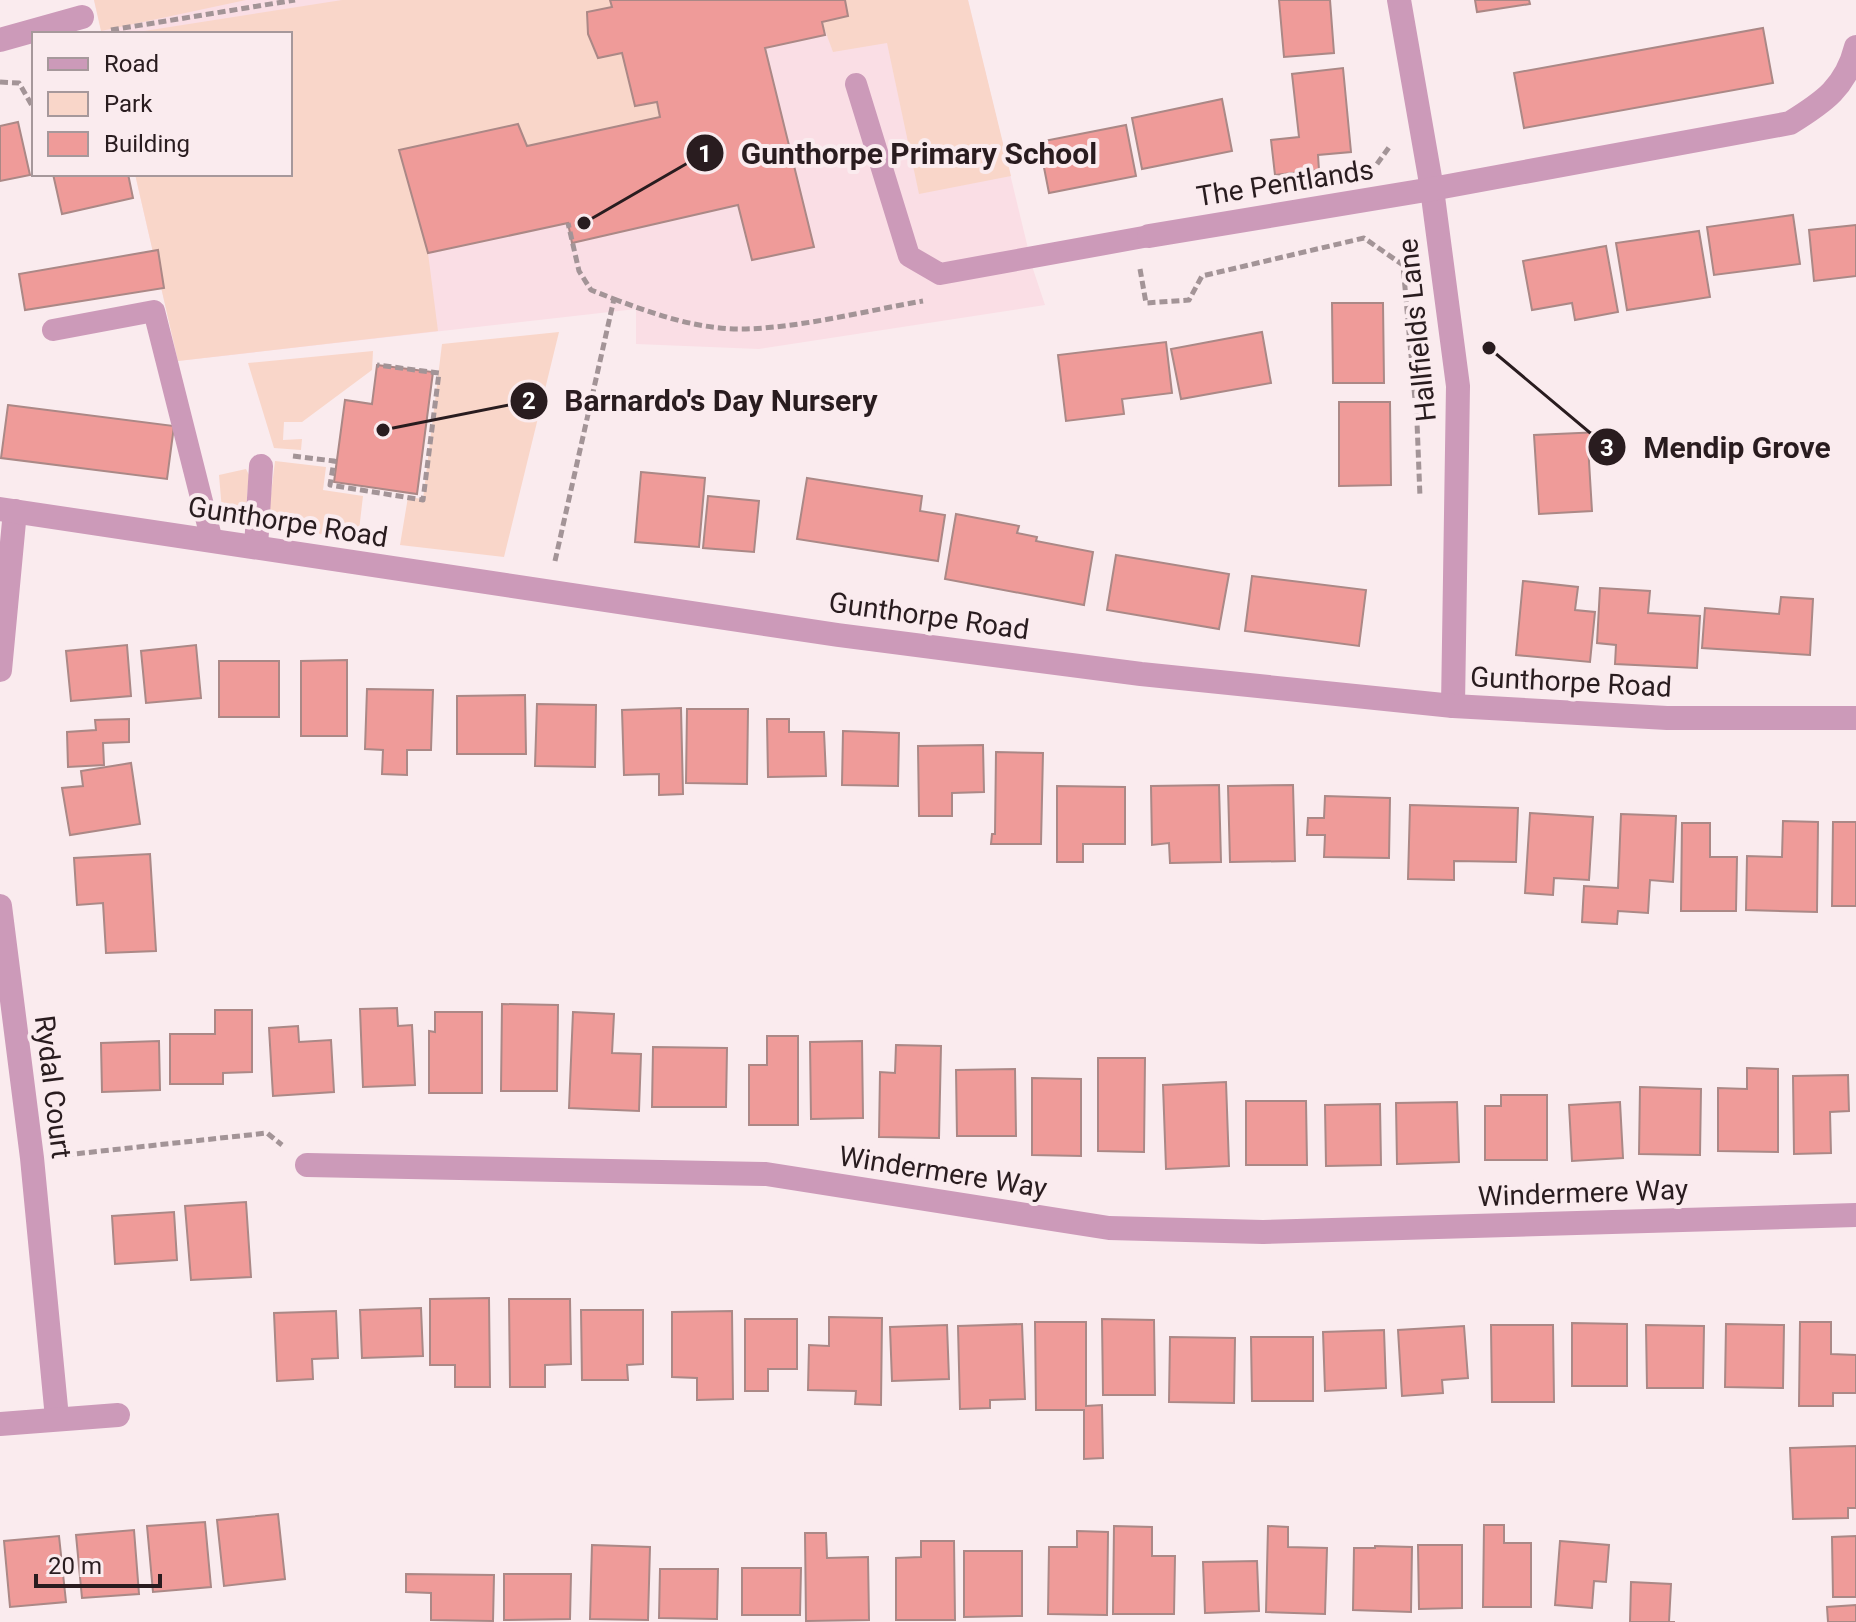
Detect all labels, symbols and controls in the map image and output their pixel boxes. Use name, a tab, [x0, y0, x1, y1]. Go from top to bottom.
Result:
legend	[32, 32, 292, 176]
text: Road	[104, 50, 159, 78]
text: Park	[104, 90, 153, 118]
callout: Gunthorpe Primary School	[685, 126, 1113, 180]
text: Building	[104, 130, 190, 158]
text: Gunthorpe Primary School	[741, 136, 1097, 171]
text: 1	[698, 140, 712, 168]
street label: The Pentlands	[1194, 153, 1376, 213]
street label: Hallfields Lane	[1391, 237, 1443, 423]
callout: Barnardo's Day Nursery	[509, 374, 894, 428]
text: Barnardo's Day Nursery	[564, 383, 879, 418]
text: 2	[522, 387, 536, 415]
callout: Mendip Grove	[1587, 420, 1846, 474]
text: Mendip Grove	[1643, 430, 1831, 465]
text: 3	[1600, 434, 1614, 462]
street label: Gunthorpe Road	[186, 490, 390, 554]
street label: Gunthorpe Road	[827, 586, 1031, 646]
street label: Gunthorpe Road	[1469, 660, 1673, 704]
street label: Rydal Court	[28, 1013, 78, 1161]
street label: Windermere Way	[837, 1139, 1049, 1205]
street label: Windermere Way	[1477, 1173, 1689, 1213]
scale bar	[36, 1538, 160, 1588]
text: 20 m	[48, 1552, 102, 1580]

